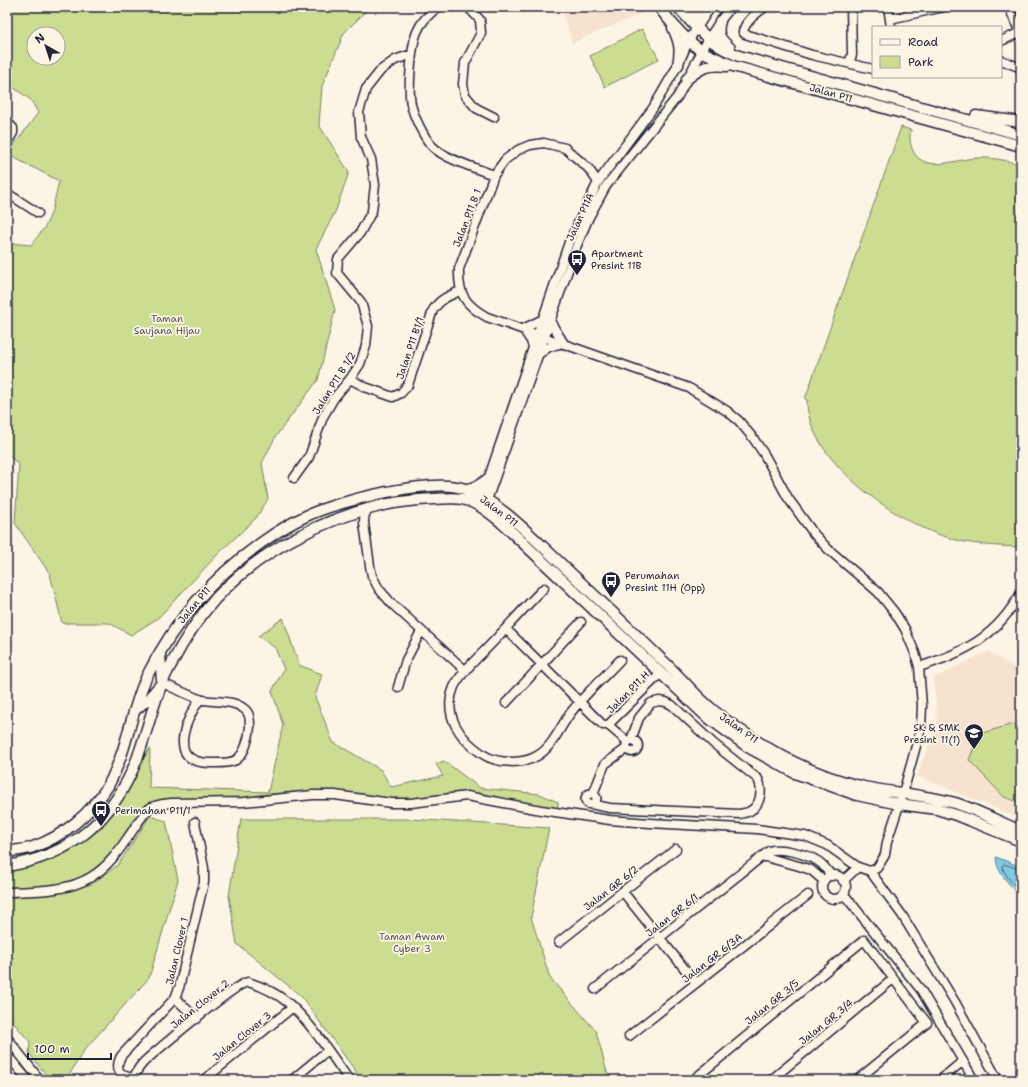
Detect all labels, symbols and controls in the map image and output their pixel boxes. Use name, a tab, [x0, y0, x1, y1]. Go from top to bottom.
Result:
north arrow	[26, 26, 66, 66]
legend	[872, 26, 1002, 78]
text: N	[32, 30, 48, 47]
text: Road	[908, 34, 939, 50]
text: Park	[908, 54, 934, 70]
street label: Jalan P11	[808, 81, 854, 105]
street label: Jalan P11 B 1	[450, 187, 484, 249]
street label: Jalan P11A	[563, 191, 597, 243]
place label: Apartment Presint 11B	[591, 247, 643, 272]
bus stop icon: Apartment Presint 11B	[566, 248, 588, 276]
park label: Taman Saujana Hijau	[134, 312, 200, 337]
street label: Jalan P11 B1/1	[393, 315, 427, 381]
street label: Jalan P11 B 1/2	[310, 349, 358, 417]
street label: Jalan P11	[477, 492, 521, 530]
place label: Perumahan Presint 11H (Opp)	[625, 569, 705, 594]
bus stop icon: Perumahan Presint 11H (Opp)	[600, 570, 622, 598]
street label: Jalan P11	[175, 584, 213, 626]
street label: Jalan P11 H	[604, 668, 652, 716]
street label: Jalan P11	[717, 710, 761, 746]
place label: SK & SMK Presint 11(1)	[904, 721, 961, 746]
school or university icon: SK & SMK Presint 11(1)	[963, 722, 985, 750]
bus stop icon: Perimahan P11/1	[90, 799, 112, 827]
place label: Perimahan P11/1	[115, 804, 191, 817]
street label: Jalan GR 6/2	[581, 863, 641, 913]
street label: Jalan GR 6/1	[643, 890, 701, 940]
street label: Jalan Clover 1	[163, 916, 191, 986]
park label: Taman Awam Cyber 3	[379, 930, 445, 955]
street label: Jalan GR 6/3A	[679, 930, 745, 986]
street label: Jalan Clover 2	[168, 976, 232, 1032]
street label: Jalan GR 3/5	[743, 976, 801, 1028]
street label: Jalan GR 3/4	[796, 996, 856, 1048]
street label: Jalan Clover 3	[210, 1008, 274, 1064]
scale bar	[28, 1035, 111, 1061]
text: 100 m	[34, 1041, 70, 1057]

